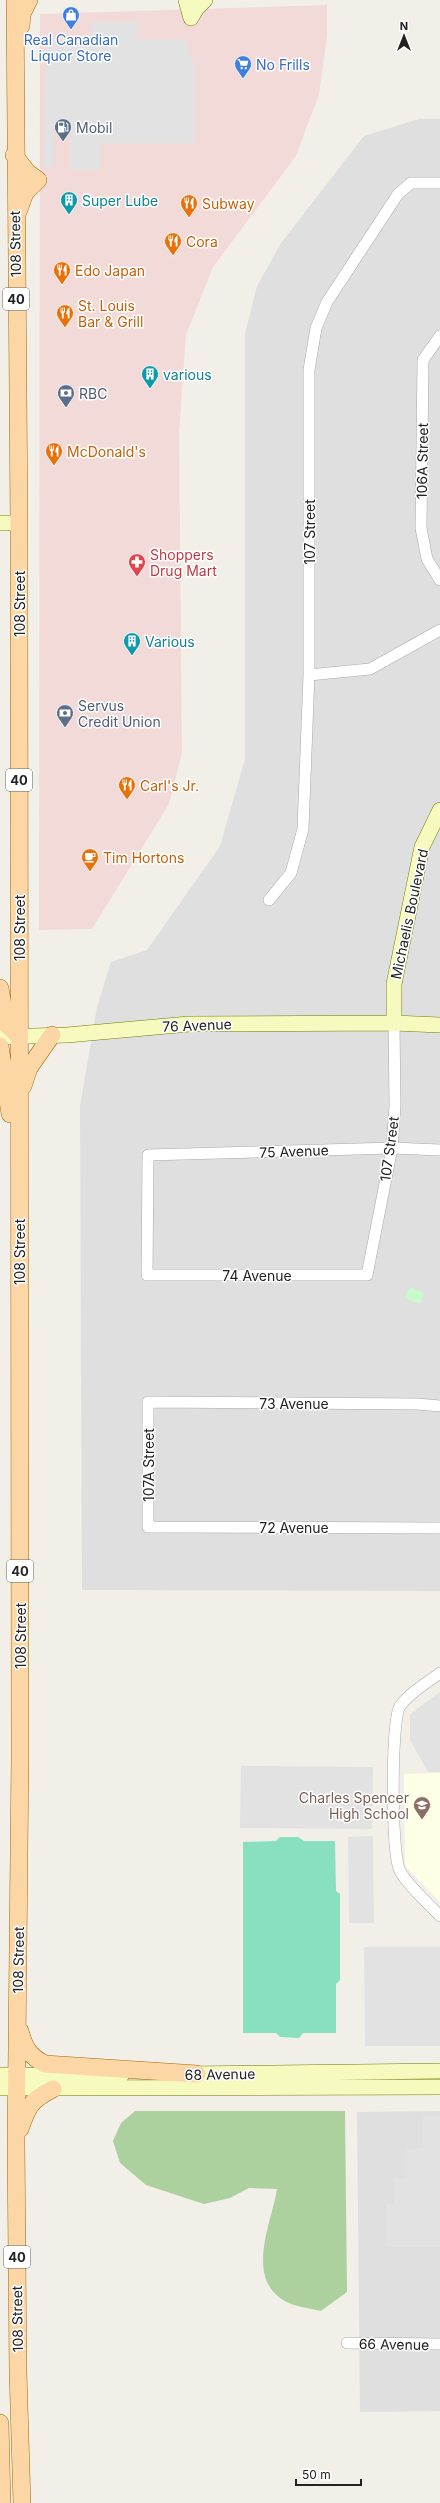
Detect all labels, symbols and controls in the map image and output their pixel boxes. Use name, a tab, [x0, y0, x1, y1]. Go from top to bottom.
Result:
shop icon: Real Canadian Liquor Store	[61, 5, 81, 30]
north arrow	[384, 16, 424, 56]
text: N	[400, 19, 408, 33]
place label: Real Canadian Liquor Store	[24, 31, 118, 64]
supermarket icon: No Frills	[233, 54, 253, 79]
place label: No Frills	[256, 56, 310, 73]
fuel station icon: Mobil	[53, 117, 73, 142]
place label: Mobil	[76, 119, 112, 136]
building icon: Super Lube	[59, 190, 79, 215]
place label: Super Lube	[82, 192, 158, 209]
restaurant icon: Subway	[179, 193, 199, 218]
place label: Subway	[202, 195, 255, 212]
street label: 108 Street	[6, 210, 24, 277]
restaurant icon: Cora	[163, 231, 183, 256]
place label: Cora	[186, 233, 218, 250]
restaurant icon: Edo Japan	[52, 260, 72, 285]
place label: Edo Japan	[75, 262, 145, 279]
road number: 40	[3, 288, 29, 310]
place label: St. Louis Bar & Grill	[78, 297, 143, 330]
restaurant icon: St. Louis Bar & Grill	[55, 303, 75, 328]
building icon: various	[140, 364, 160, 389]
place label: various	[163, 366, 212, 383]
bank icon: RBC	[56, 383, 76, 408]
place label: RBC	[79, 385, 107, 402]
street label: 106A Street	[413, 422, 431, 499]
restaurant icon: McDonald's	[44, 441, 64, 466]
place label: McDonald's	[67, 443, 146, 460]
street label: 107 Street	[301, 499, 318, 565]
place label: Shoppers Drug Mart	[150, 546, 217, 579]
pharmacy icon: Shoppers Drug Mart	[127, 552, 147, 577]
street label: 108 Street	[11, 570, 28, 637]
building icon: Various	[122, 631, 142, 656]
place label: Various	[145, 633, 195, 650]
place label: Servus Credit Union	[78, 697, 161, 730]
bank icon: Servus Credit Union	[55, 703, 75, 728]
road number: 40	[6, 769, 32, 791]
restaurant icon: Carl's Jr.	[117, 775, 137, 800]
place label: Carl's Jr.	[140, 777, 199, 794]
cafe icon: Tim Hortons	[80, 847, 100, 872]
street label: Michaelis Boulevard	[387, 847, 431, 981]
place label: Tim Hortons	[103, 849, 184, 866]
street label: 108 Street	[11, 894, 28, 961]
street label: 76 Avenue	[162, 1015, 232, 1035]
street label: 107 Street	[376, 1115, 402, 1183]
street label: 75 Avenue	[259, 1141, 329, 1161]
street label: 108 Street	[11, 1218, 28, 1285]
street label: 74 Avenue	[222, 1267, 292, 1284]
street label: 73 Avenue	[259, 1395, 329, 1412]
street label: 107A Street	[140, 1428, 157, 1502]
street label: 72 Avenue	[259, 1519, 329, 1536]
road number: 40	[7, 1560, 33, 1582]
street label: 108 Street	[12, 1602, 29, 1669]
place label: Charles Spencer High School	[299, 1789, 409, 1822]
school or university icon: Charles Spencer High School	[412, 1795, 432, 1820]
street label: 108 Street	[9, 1926, 27, 1993]
street label: 68 Avenue	[185, 2065, 255, 2083]
road number: 40	[4, 2246, 30, 2268]
street label: 108 Street	[8, 2285, 26, 2352]
street label: 66 Avenue	[359, 2335, 429, 2353]
scale bar	[296, 2461, 361, 2487]
text: 50 m	[302, 2467, 331, 2482]

